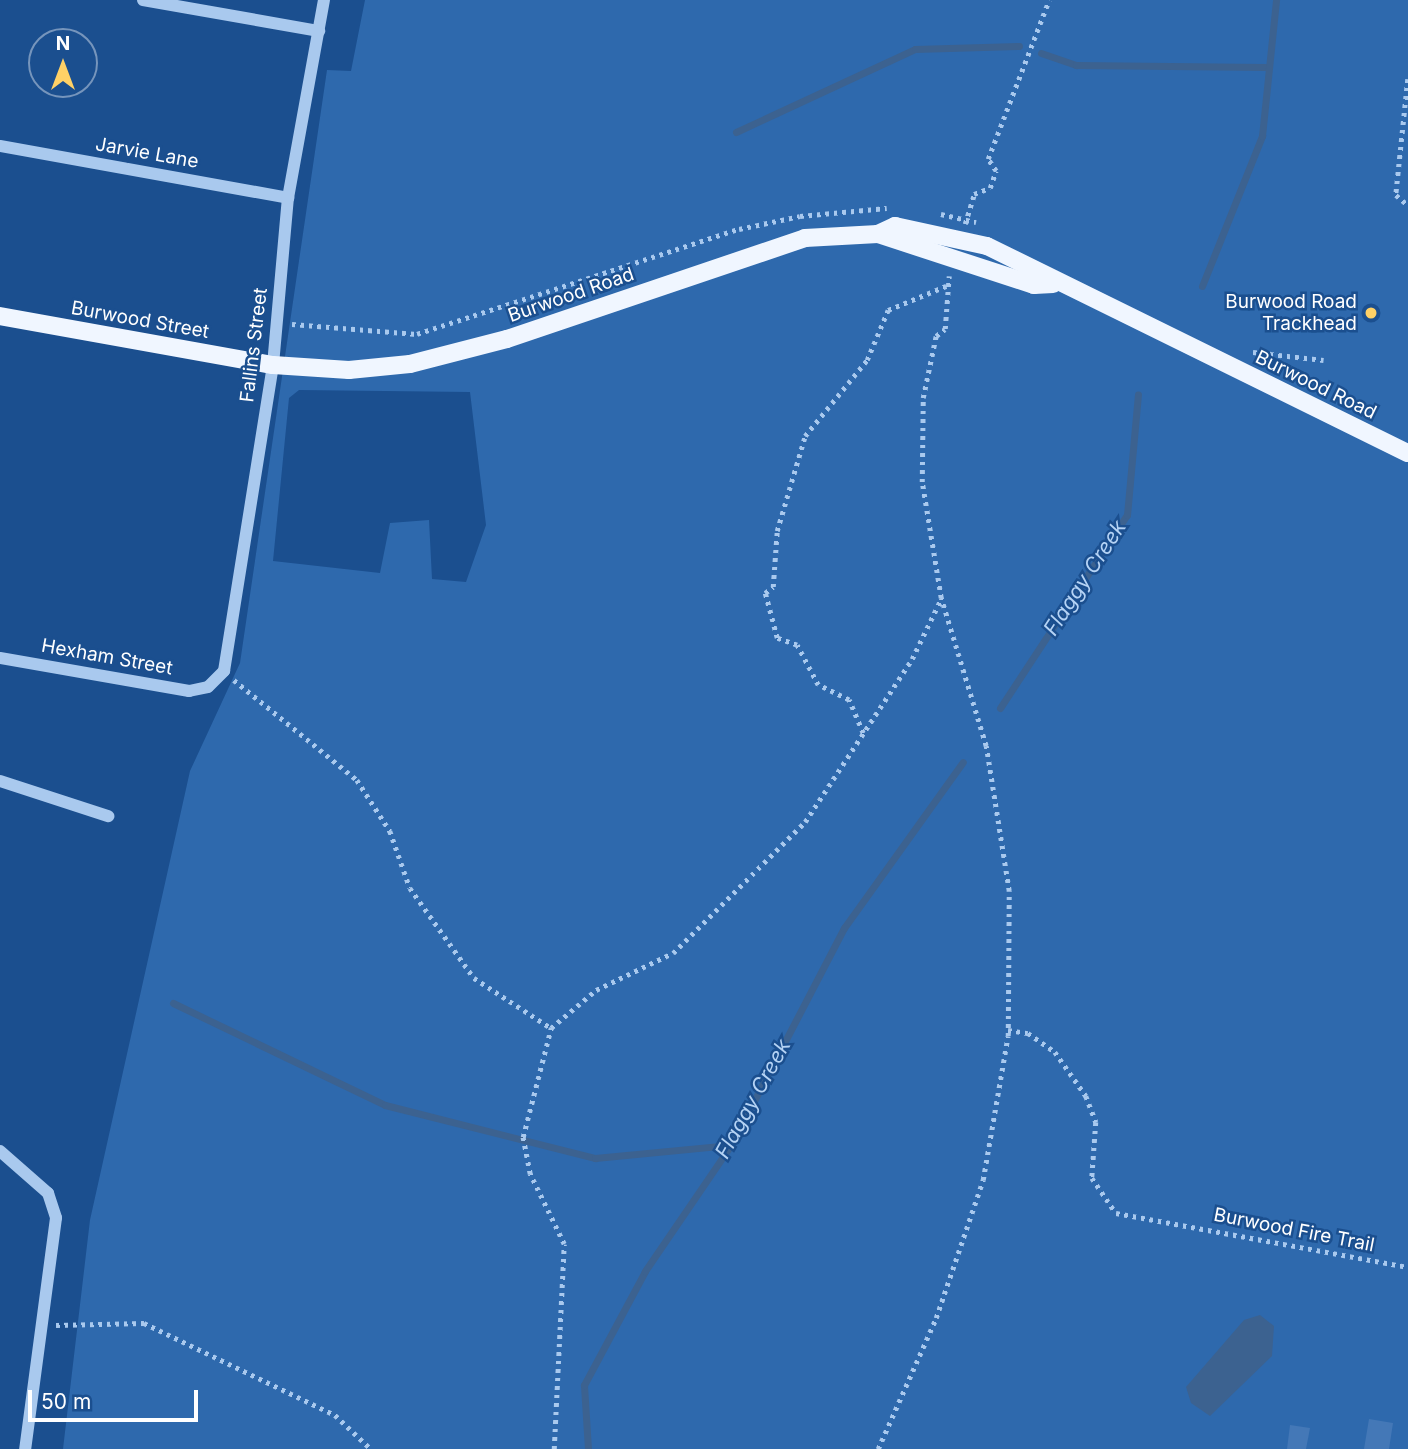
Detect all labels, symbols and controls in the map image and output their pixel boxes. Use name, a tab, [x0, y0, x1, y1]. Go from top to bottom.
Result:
north arrow	[28, 28, 98, 98]
text: N	[56, 32, 70, 55]
street label: Jarvie Lane	[94, 133, 200, 173]
street label: Burwood Road	[505, 263, 637, 327]
street label: Fallins Street	[236, 286, 272, 404]
place label: Burwood Road Trackhead	[1225, 291, 1357, 335]
street label: Burwood Street	[69, 297, 211, 343]
marker: Burwood Road Trackhead	[1363, 305, 1379, 321]
street label: Burwood Road	[1252, 346, 1380, 424]
water label: Flaggy Creek	[1038, 516, 1132, 640]
street label: Hexham Street	[40, 634, 174, 680]
water label: Flaggy Creek	[710, 1035, 796, 1163]
street label: Burwood Fire Trail	[1212, 1203, 1376, 1257]
scale bar	[32, 1376, 201, 1420]
text: 50 m	[41, 1389, 91, 1414]

